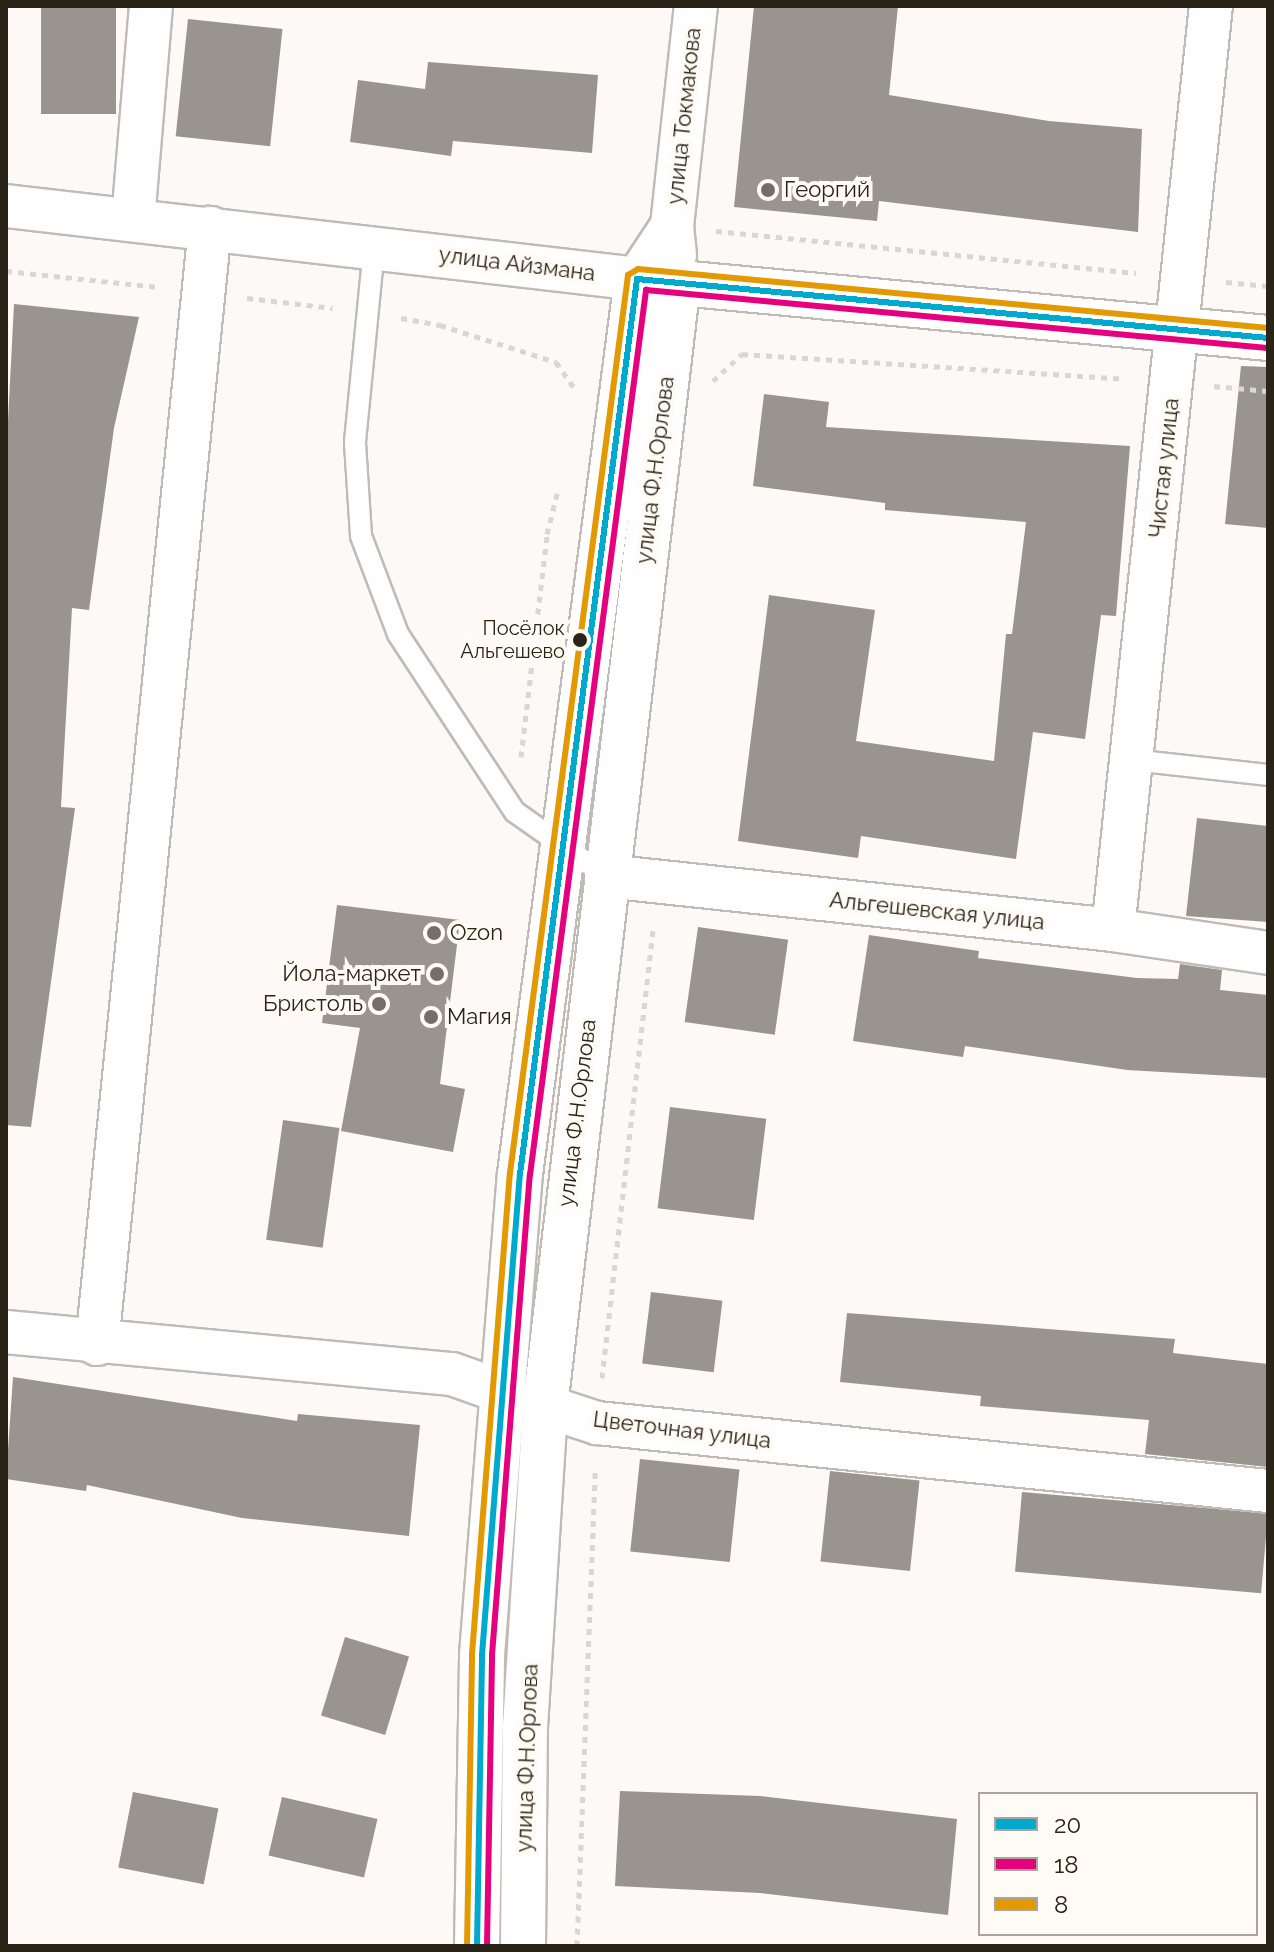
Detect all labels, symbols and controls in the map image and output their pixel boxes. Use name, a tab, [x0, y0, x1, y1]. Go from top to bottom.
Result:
street label: улица Токмакова	[662, 26, 706, 206]
place label: Георгий	[784, 177, 870, 203]
marker: Георгий	[759, 181, 777, 199]
street label: улица Айзмана	[437, 241, 597, 287]
street label: улица Ф.Н.Орлова	[630, 375, 680, 565]
street label: Чистая улица	[1144, 397, 1184, 539]
place label: Посёлок Альгешево	[460, 616, 565, 663]
marker: Посёлок Альгешево	[572, 632, 588, 648]
street label: Альгешевская улица	[828, 887, 1046, 935]
place label: Ozon	[450, 920, 503, 946]
marker: Ozon	[425, 924, 443, 942]
place label: Йола-маркет	[282, 961, 421, 987]
marker: Йола-маркет	[428, 965, 446, 983]
place label: Бристоль	[263, 991, 363, 1017]
marker: Бристоль	[370, 995, 388, 1013]
place label: Магия	[447, 1004, 512, 1030]
marker: Магия	[422, 1008, 440, 1026]
street label: улица Ф.Н.Орлова	[552, 1018, 602, 1208]
street label: Цветочная улица	[591, 1406, 773, 1454]
street label: улица Ф.Н.Орлова	[511, 1663, 543, 1853]
legend	[978, 1792, 1258, 1936]
text: 20	[1054, 1810, 1081, 1839]
text: 18	[1054, 1850, 1079, 1879]
text: 8	[1054, 1890, 1068, 1919]

